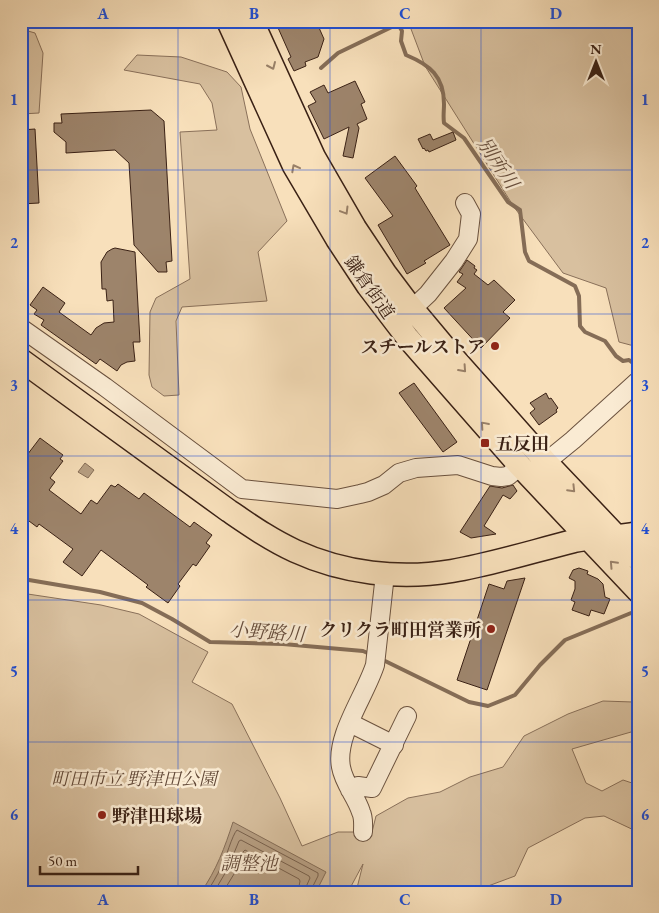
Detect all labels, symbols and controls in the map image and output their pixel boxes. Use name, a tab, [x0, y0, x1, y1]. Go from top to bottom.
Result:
text: A	[96, 3, 109, 24]
text: B	[249, 3, 259, 24]
text: C	[399, 3, 411, 24]
text: D	[550, 3, 562, 24]
north arrow	[572, 38, 622, 88]
text: N	[590, 40, 602, 58]
one-way arrow	[266, 61, 277, 70]
text: 1	[10, 89, 18, 110]
text: 1	[641, 89, 649, 110]
water label: 別所川	[472, 132, 525, 195]
one-way arrow	[291, 164, 301, 173]
one-way arrow	[339, 205, 349, 214]
text: 2	[10, 232, 19, 253]
text: 2	[641, 232, 650, 253]
street label: 鎌倉街道	[340, 251, 400, 323]
place label: スチールストア	[361, 335, 485, 358]
marker: スチールストア	[489, 340, 501, 352]
one-way arrow	[457, 363, 466, 372]
text: 3	[10, 375, 18, 396]
text: 3	[641, 375, 649, 396]
one-way arrow	[481, 421, 490, 430]
place label: 五反田	[495, 432, 549, 455]
marker: 五反田	[479, 437, 491, 449]
one-way arrow	[566, 483, 575, 492]
text: 4	[10, 518, 19, 539]
text: 4	[641, 518, 650, 539]
one-way arrow	[610, 561, 619, 570]
water label: 小野路川	[228, 617, 308, 647]
place label: クリクラ町田営業所	[319, 618, 481, 641]
marker: クリクラ町田営業所	[485, 623, 497, 635]
text: 5	[10, 661, 18, 682]
text: 5	[641, 661, 649, 682]
park label: 町田市立 野津田公園	[51, 767, 220, 790]
text: 6	[10, 804, 19, 825]
place label: 野津田球場	[112, 804, 202, 827]
text: 6	[641, 804, 650, 825]
marker: 野津田球場	[96, 809, 108, 821]
scale bar	[40, 843, 138, 875]
text: 50 m	[48, 851, 77, 870]
water label: 調整池	[220, 851, 279, 876]
text: A	[96, 889, 109, 910]
text: B	[249, 889, 259, 910]
text: C	[399, 889, 411, 910]
text: D	[550, 889, 562, 910]

